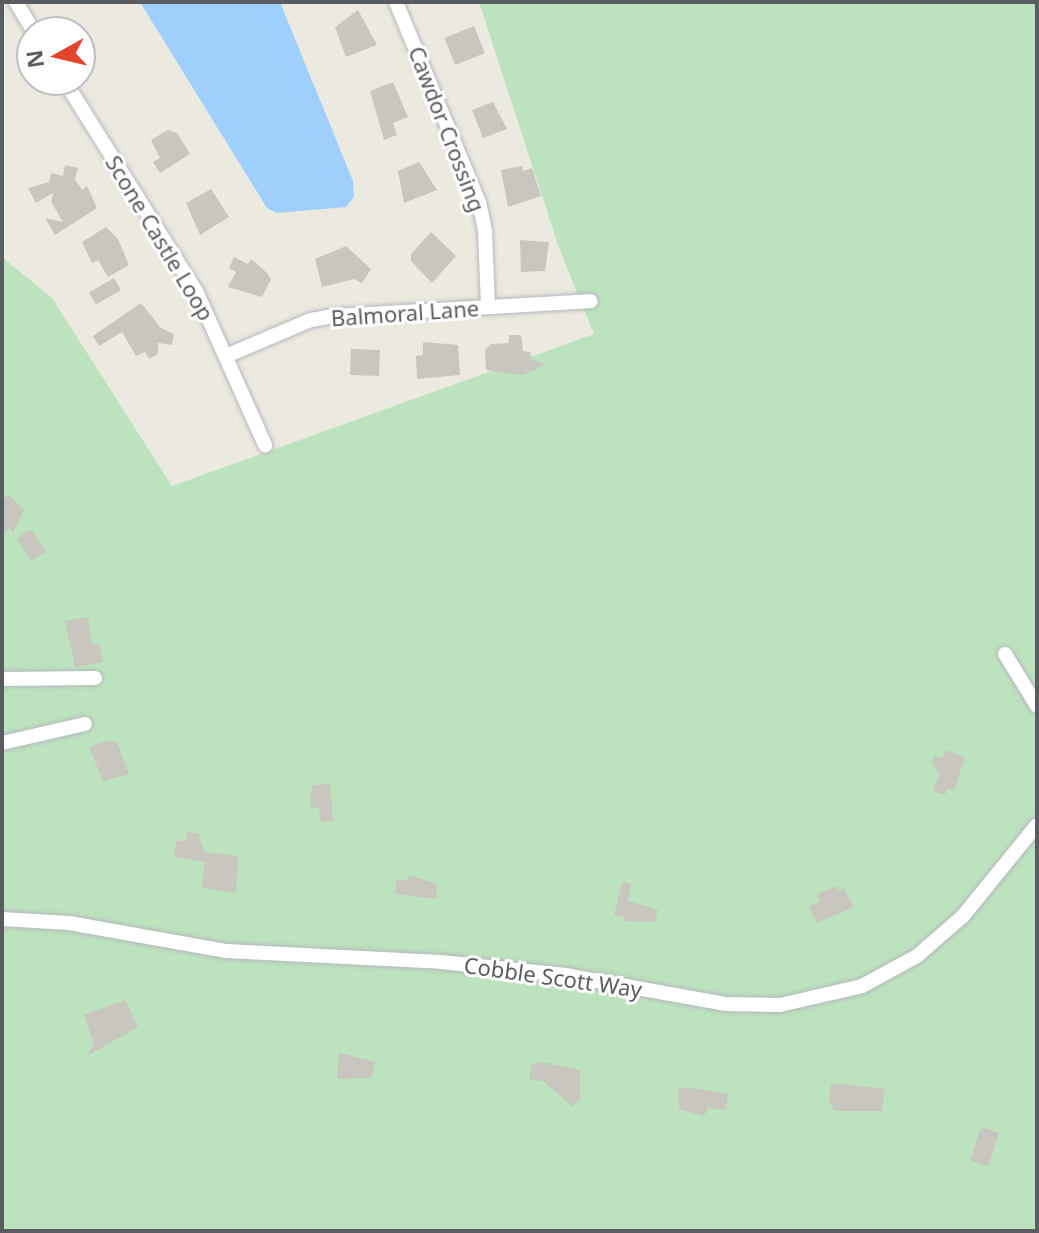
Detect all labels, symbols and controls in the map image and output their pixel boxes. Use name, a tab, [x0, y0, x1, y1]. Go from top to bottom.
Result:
north arrow	[16, 16, 96, 96]
street label: Cawdor Crossing	[403, 43, 491, 215]
text: N	[18, 48, 50, 70]
street label: Scone Castle Loop	[100, 151, 220, 325]
street label: Balmoral Lane	[330, 295, 480, 331]
street label: Cobble Scott Way	[462, 951, 644, 1003]

